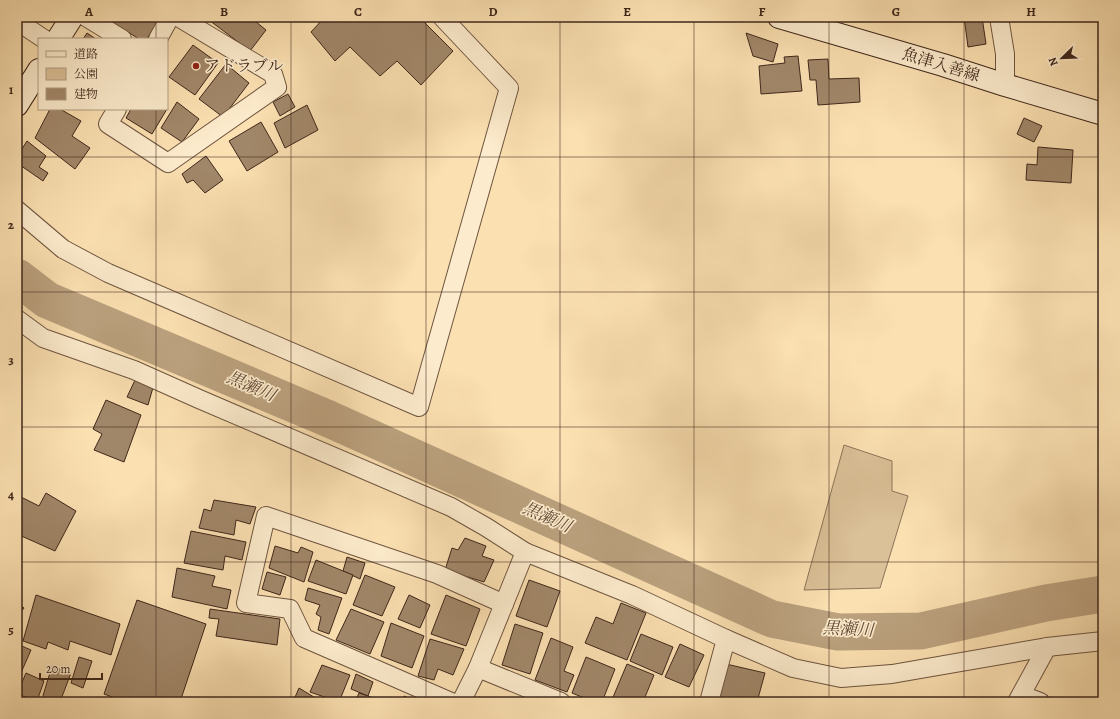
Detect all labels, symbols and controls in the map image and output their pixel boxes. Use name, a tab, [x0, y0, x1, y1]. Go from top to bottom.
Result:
text: A	[84, 3, 94, 20]
text: B	[220, 3, 228, 20]
text: C	[354, 3, 362, 20]
text: D	[488, 3, 498, 20]
text: E	[623, 3, 631, 20]
text: F	[759, 3, 766, 20]
text: G	[892, 3, 900, 20]
text: H	[1026, 3, 1036, 20]
legend	[38, 38, 168, 110]
north arrow	[1042, 38, 1082, 78]
street label: 魚津入善線	[900, 43, 982, 87]
text: 道路	[74, 46, 98, 62]
place label: アドラブル	[204, 55, 283, 77]
text: N	[1045, 55, 1062, 68]
marker: アドラブル	[191, 61, 201, 71]
text: 公園	[74, 66, 98, 82]
text: 1	[9, 81, 14, 98]
text: 建物	[74, 86, 98, 102]
text: 2	[8, 216, 15, 233]
text: 3	[8, 351, 14, 368]
water label: 黒瀬川	[223, 365, 281, 407]
text: 4	[8, 486, 14, 503]
water label: 黒瀬川	[519, 496, 577, 539]
water label: 黒瀬川	[822, 616, 876, 642]
text: 5	[8, 621, 14, 638]
scale bar	[40, 655, 102, 681]
text: 20 m	[46, 661, 70, 677]

